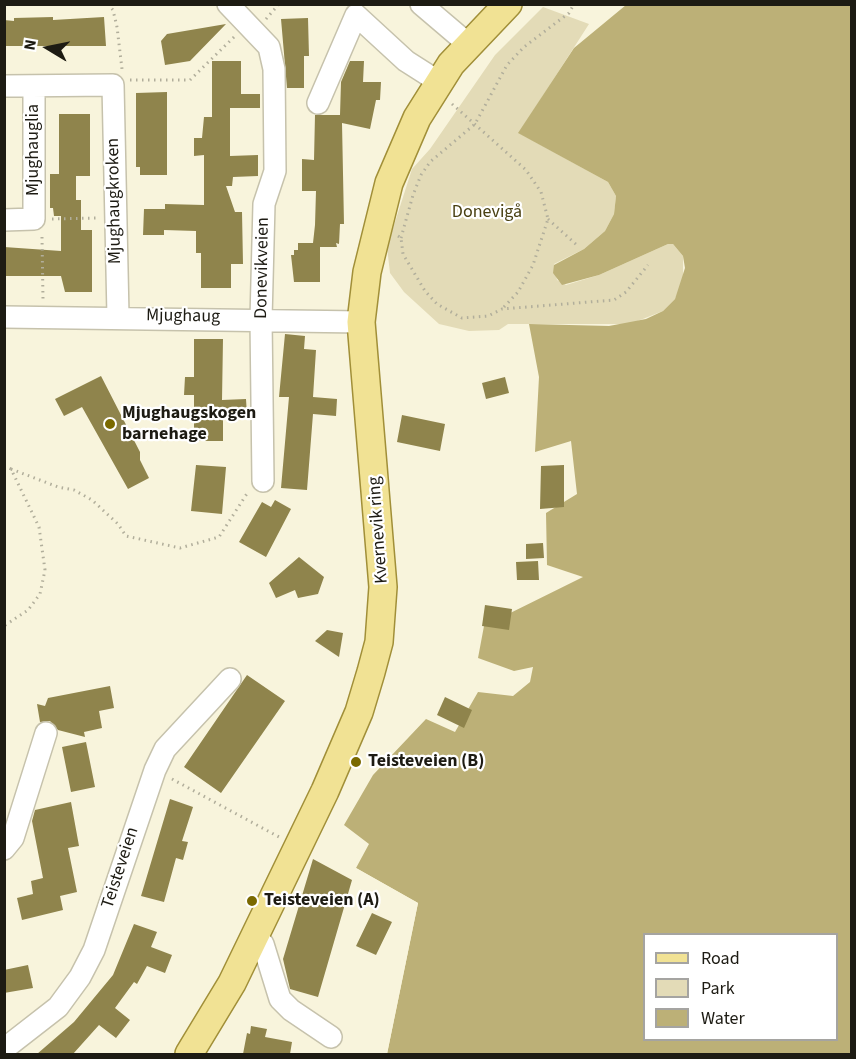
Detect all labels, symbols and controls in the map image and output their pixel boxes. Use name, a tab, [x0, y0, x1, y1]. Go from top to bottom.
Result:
north arrow	[18, 18, 78, 78]
text: N	[19, 38, 42, 52]
street label: Mjughauglia	[23, 104, 45, 196]
street label: Mjughaugkroken	[103, 138, 127, 264]
park label: Donevigå	[452, 202, 522, 224]
street label: Donevikveien	[251, 217, 275, 319]
street label: Mjughaug	[146, 306, 220, 328]
place label: Mjughaugskogen barnehage	[122, 403, 256, 446]
marker: Mjughaugskogen barnehage	[103, 417, 117, 431]
street label: Kvernevik ring	[364, 476, 394, 584]
place label: Teisteveien (B)	[368, 751, 484, 773]
marker: Teisteveien (B)	[349, 755, 363, 769]
street label: Teisteveien	[98, 825, 144, 911]
place label: Teisteveien (A)	[264, 890, 380, 912]
marker: Teisteveien (A)	[245, 894, 259, 908]
legend	[643, 933, 838, 1041]
text: Road	[701, 946, 740, 971]
text: Park	[701, 976, 735, 1001]
text: Water	[701, 1006, 745, 1031]

